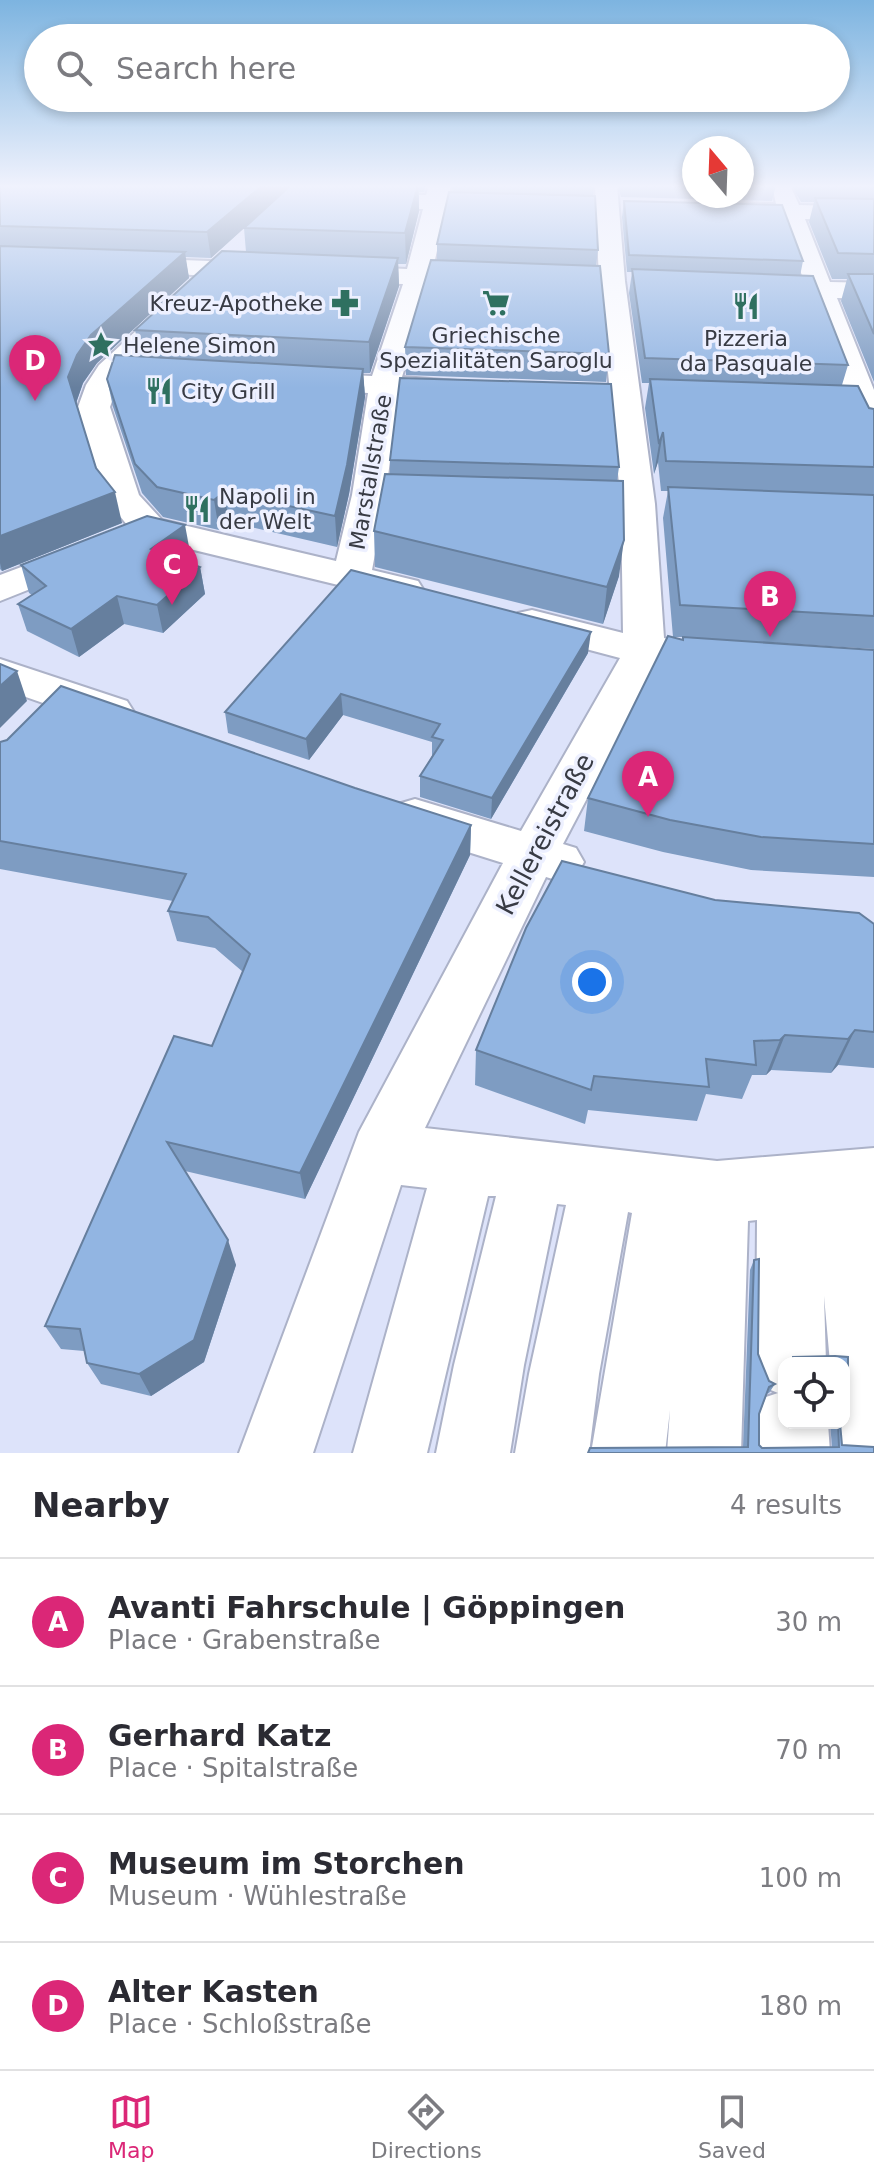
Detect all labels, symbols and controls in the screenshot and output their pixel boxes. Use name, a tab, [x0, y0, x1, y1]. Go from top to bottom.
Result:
search box	[24, 24, 850, 112]
icon: search	[52, 46, 96, 90]
text: Search here	[116, 51, 296, 86]
north arrow	[682, 136, 754, 208]
pharmacy icon: Kreuz-Apotheke	[330, 288, 360, 318]
supermarket icon: Griechische Spezialitäten Saroglu	[481, 288, 511, 318]
place label: Kreuz-Apotheke	[149, 291, 323, 316]
restaurant icon: Pizzeria da Pasquale	[731, 291, 761, 321]
place label: Griechische Spezialitäten Saroglu	[379, 323, 613, 373]
place label: Pizzeria da Pasquale	[680, 326, 812, 376]
place icon: Helene Simon	[86, 330, 116, 360]
place label: Helene Simon	[123, 333, 276, 358]
pin: D	[9, 335, 61, 401]
restaurant icon: City Grill	[144, 376, 174, 406]
place label: City Grill	[181, 379, 276, 404]
street label: Marstallstraße	[345, 392, 396, 552]
place label: Napoli in der Welt	[219, 484, 316, 534]
restaurant icon: Napoli in der Welt	[182, 494, 212, 524]
pin: C	[146, 539, 198, 605]
pin: B	[744, 571, 796, 637]
street label: Kellereistraße	[490, 748, 600, 920]
pin: A	[622, 751, 674, 817]
your location	[572, 962, 612, 1002]
map controls	[778, 1357, 850, 1429]
button: locate	[778, 1357, 850, 1429]
text: Nearby	[32, 1485, 170, 1525]
text: 4 results	[730, 1490, 842, 1520]
text: Avanti Fahrschule | Göppingen	[108, 1590, 625, 1625]
text: A	[48, 1607, 68, 1637]
text: 30 m	[775, 1607, 842, 1637]
text: Place · Grabenstraße	[108, 1625, 380, 1655]
text: Gerhard Katz	[108, 1718, 331, 1753]
text: B	[48, 1735, 68, 1765]
text: 70 m	[775, 1735, 842, 1765]
text: Place · Spitalstraße	[108, 1753, 358, 1783]
text: Museum im Storchen	[108, 1846, 465, 1881]
text: C	[48, 1863, 68, 1893]
text: 100 m	[759, 1863, 842, 1893]
text: Museum · Wühlestraße	[108, 1881, 407, 1911]
text: Alter Kasten	[108, 1974, 319, 2009]
text: D	[47, 1991, 69, 2021]
text: 180 m	[759, 1991, 842, 2021]
text: Place · Schloßstraße	[108, 2009, 371, 2039]
tab: Map	[108, 2090, 155, 2163]
tab: Directions	[371, 2090, 482, 2163]
tab: Saved	[698, 2090, 766, 2163]

